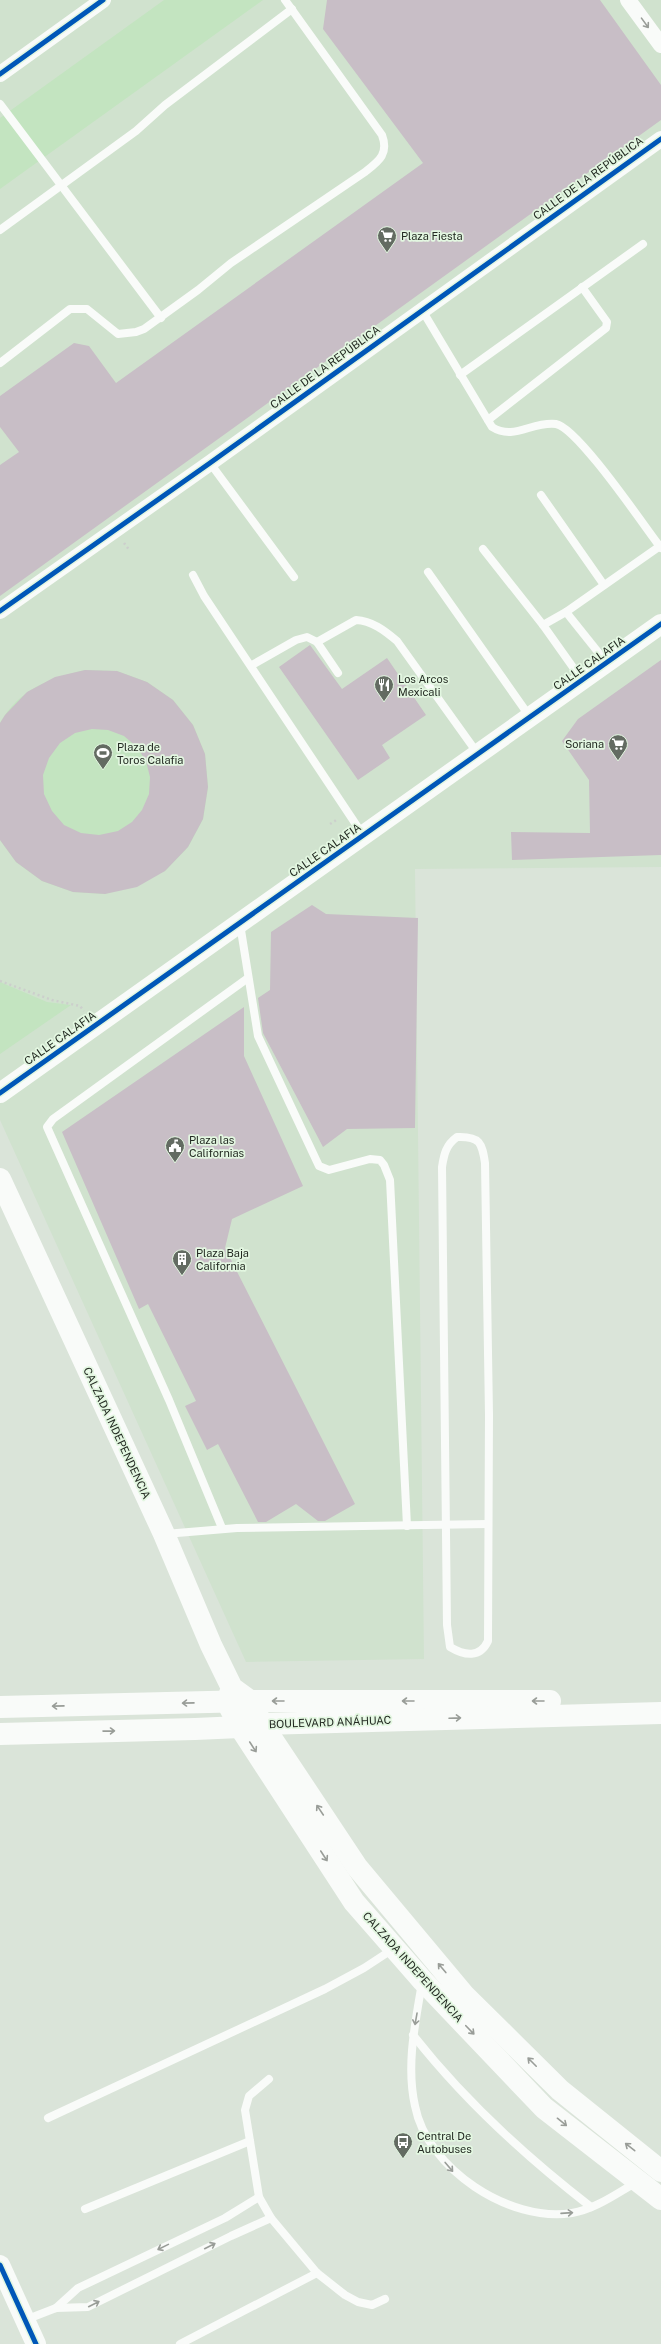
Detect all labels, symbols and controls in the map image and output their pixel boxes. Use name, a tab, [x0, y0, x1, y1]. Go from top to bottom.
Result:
one-way arrow	[640, 17, 649, 28]
street label: CALLE DE LA REPÚBLICA	[530, 133, 645, 222]
supermarket icon: Plaza Fiesta	[376, 225, 398, 253]
place label: Plaza Fiesta	[401, 230, 463, 242]
street label: CALLE DE LA REPÚBLICA	[267, 322, 382, 411]
street label: CALLE CALAFIA	[551, 634, 627, 692]
place label: Los Arcos Mexicali	[398, 673, 449, 698]
restaurant icon: Los Arcos Mexicali	[373, 674, 395, 702]
supermarket icon: Soriana	[607, 733, 629, 761]
place label: Soriana	[565, 738, 604, 750]
place label: Plaza de Toros Calafia	[117, 741, 183, 766]
sports icon: Plaza de Toros Calafia	[92, 742, 114, 770]
street label: CALLE CALAFIA	[287, 821, 363, 879]
street label: CALLE CALAFIA	[22, 1009, 98, 1067]
place label: Plaza las Californias	[189, 1134, 244, 1159]
public building icon: Plaza las Californias	[164, 1135, 186, 1163]
place label: Plaza Baja California	[196, 1247, 249, 1272]
building icon: Plaza Baja California	[171, 1248, 193, 1276]
street label: CALZADA INDEPENDENCIA	[81, 1365, 153, 1501]
one-way arrow	[272, 1697, 285, 1705]
one-way arrow	[402, 1697, 415, 1705]
one-way arrow	[532, 1697, 545, 1705]
one-way arrow	[182, 1699, 195, 1706]
one-way arrow	[52, 1702, 65, 1710]
street label: BOULEVARD ANÁHUAC	[269, 1713, 391, 1730]
one-way arrow	[448, 1714, 461, 1722]
one-way arrow	[102, 1727, 115, 1735]
one-way arrow	[249, 1741, 257, 1752]
one-way arrow	[315, 1804, 323, 1816]
one-way arrow	[320, 1850, 328, 1861]
street label: CALZADA INDEPENDENCIA	[360, 1910, 466, 2025]
one-way arrow	[437, 1963, 446, 1973]
one-way arrow	[412, 2012, 420, 2025]
one-way arrow	[465, 2025, 475, 2035]
one-way arrow	[527, 2057, 537, 2067]
one-way arrow	[557, 2118, 568, 2126]
place label: Central De Autobuses	[417, 2130, 472, 2155]
bus stop icon: Central De Autobuses	[392, 2131, 414, 2159]
one-way arrow	[624, 2143, 635, 2151]
one-way arrow	[445, 2161, 454, 2172]
one-way arrow	[560, 2210, 573, 2217]
one-way arrow	[204, 2241, 216, 2249]
one-way arrow	[157, 2244, 169, 2251]
one-way arrow	[88, 2300, 100, 2307]

